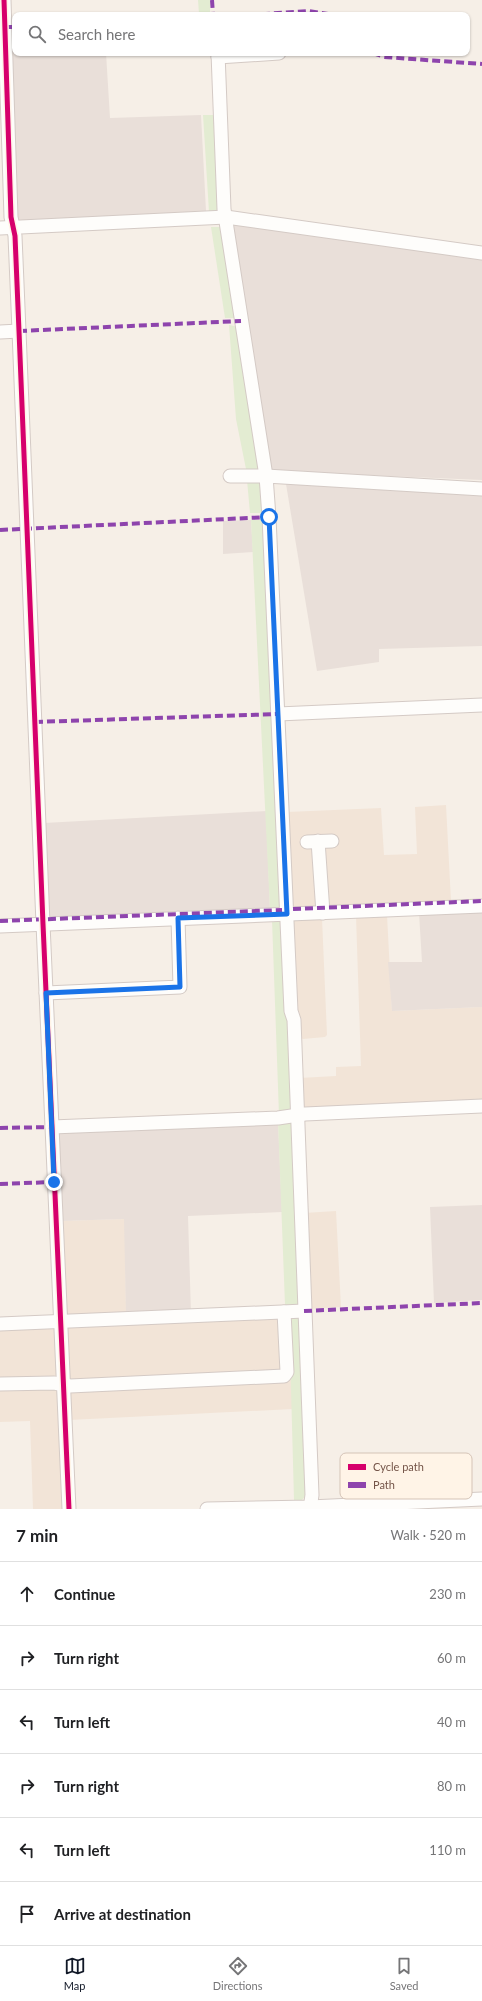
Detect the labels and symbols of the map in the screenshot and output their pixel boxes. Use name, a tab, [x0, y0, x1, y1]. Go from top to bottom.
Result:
route start	[260, 508, 278, 526]
route end	[45, 1173, 63, 1191]
legend	[340, 1453, 472, 1499]
text: Cycle path	[373, 1460, 424, 1473]
text: Path	[373, 1478, 395, 1491]

